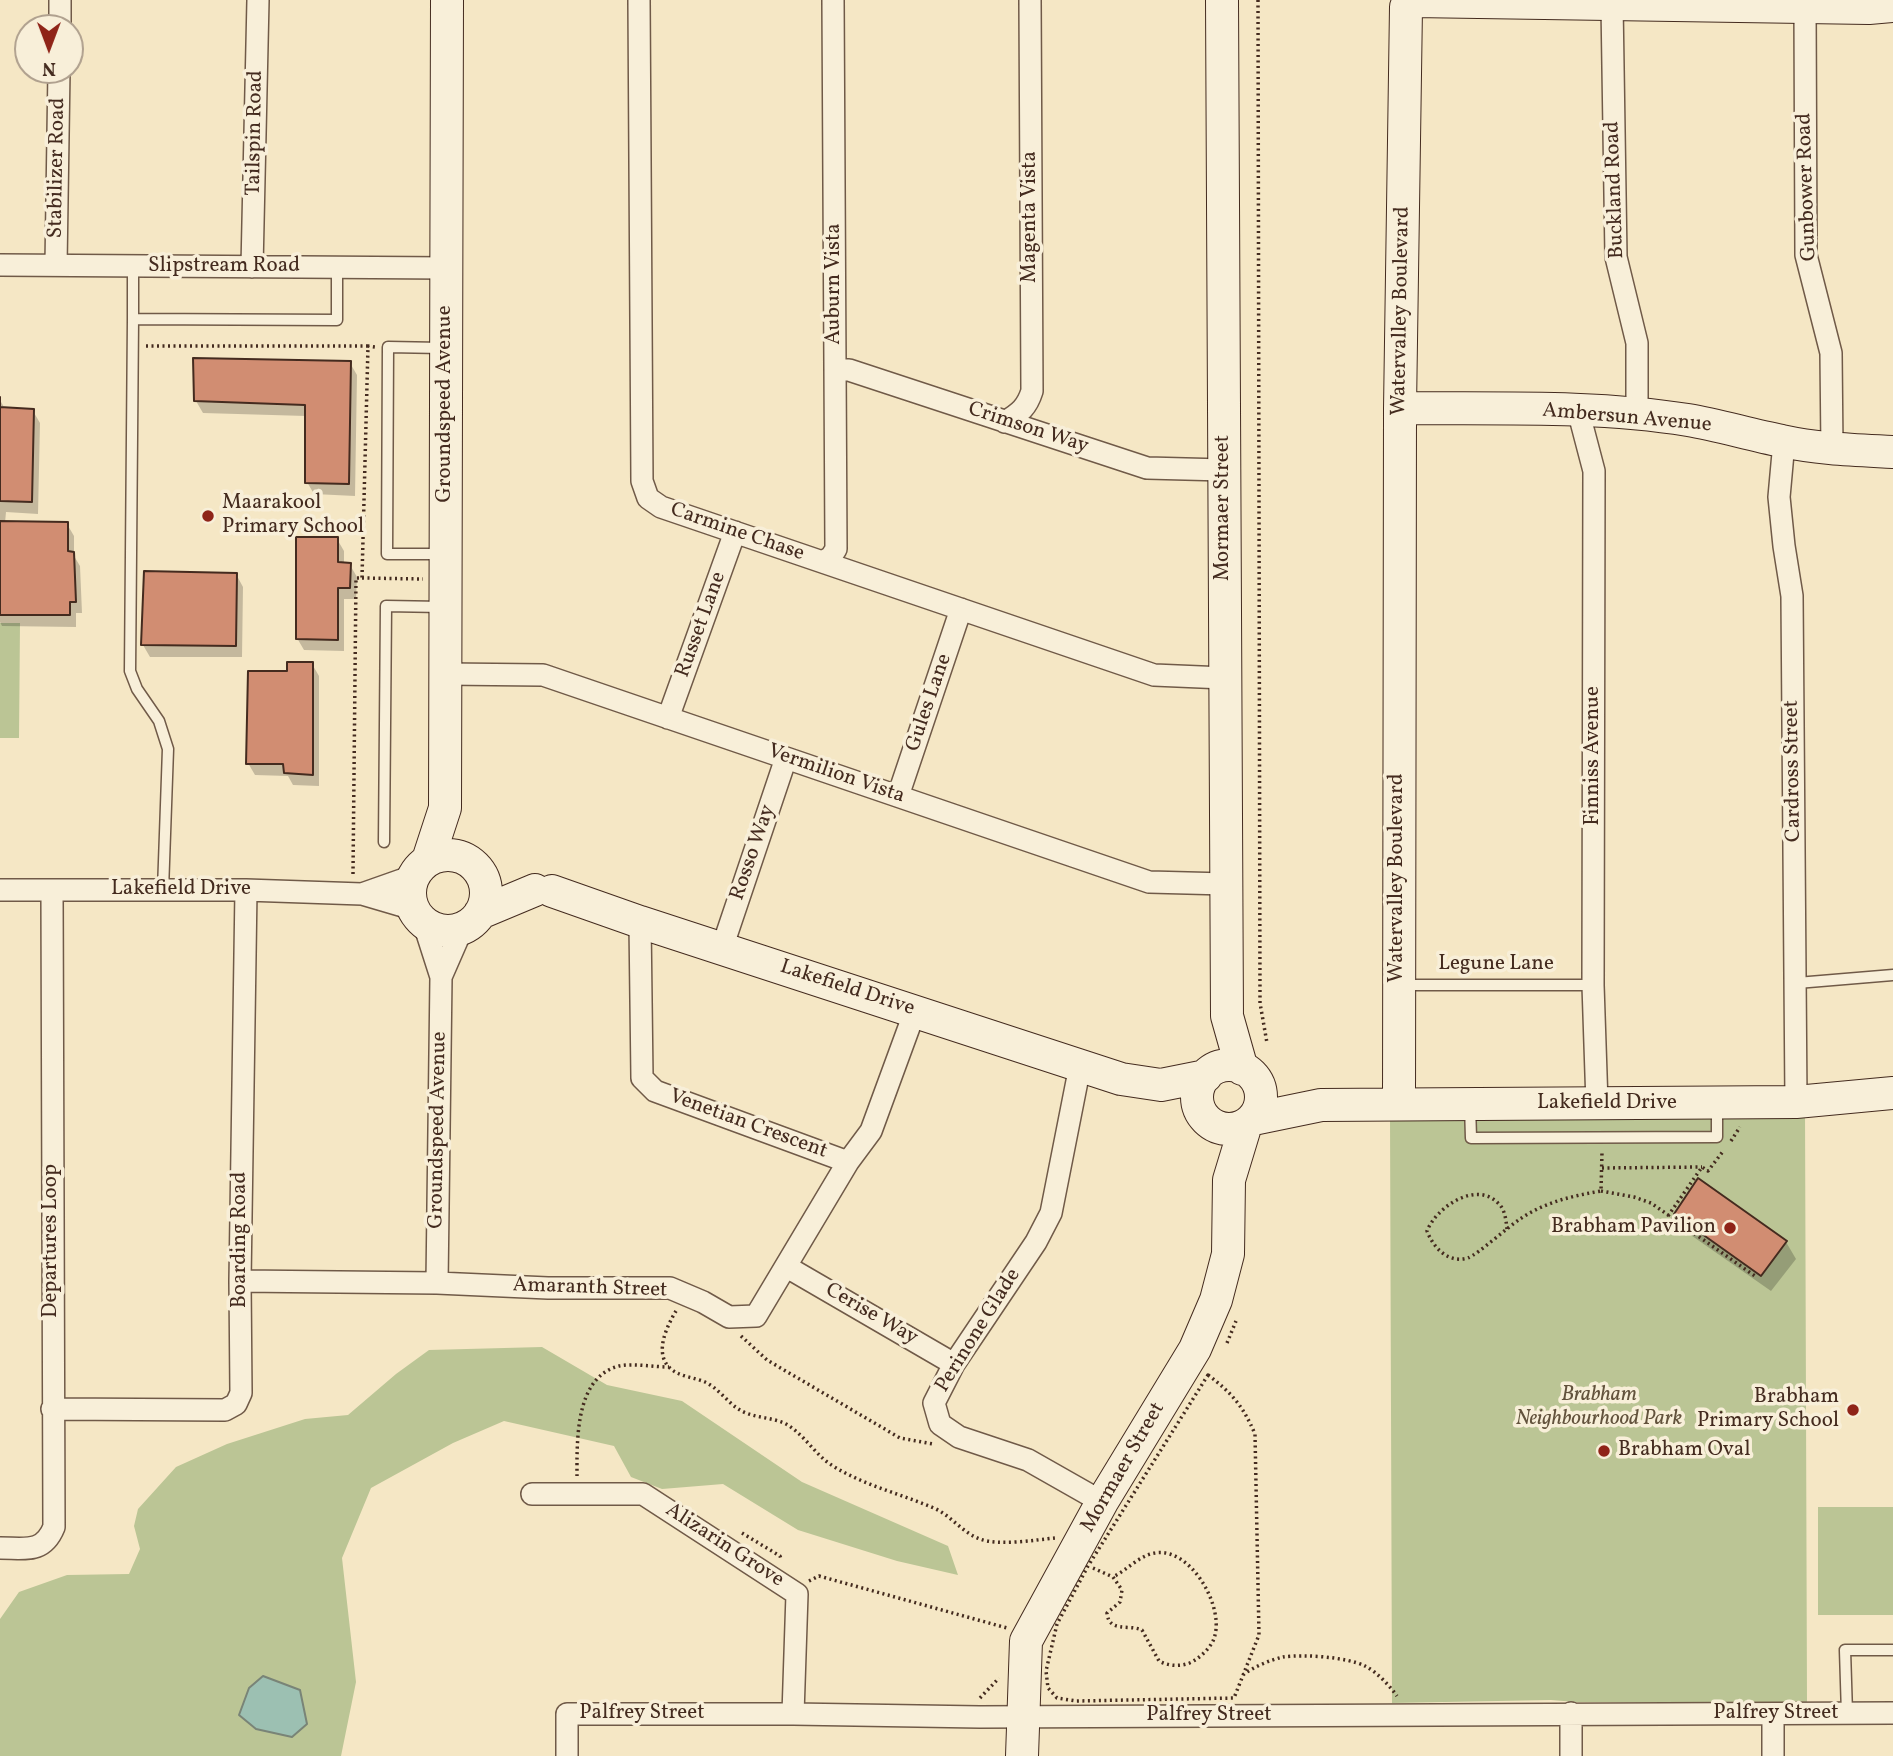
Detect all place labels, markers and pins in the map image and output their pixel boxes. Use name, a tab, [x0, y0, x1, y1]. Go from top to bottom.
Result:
place label: Maarakool Primary School	[222, 491, 364, 541]
marker: Maarakool Primary School	[200, 508, 216, 524]
place label: Brabham Pavilion	[1551, 1215, 1716, 1241]
marker: Brabham Pavilion	[1722, 1220, 1738, 1236]
place label: Brabham Primary School	[1697, 1385, 1839, 1435]
marker: Brabham Primary School	[1845, 1402, 1861, 1418]
place label: Brabham Oval	[1618, 1438, 1751, 1464]
marker: Brabham Oval	[1596, 1443, 1612, 1459]

